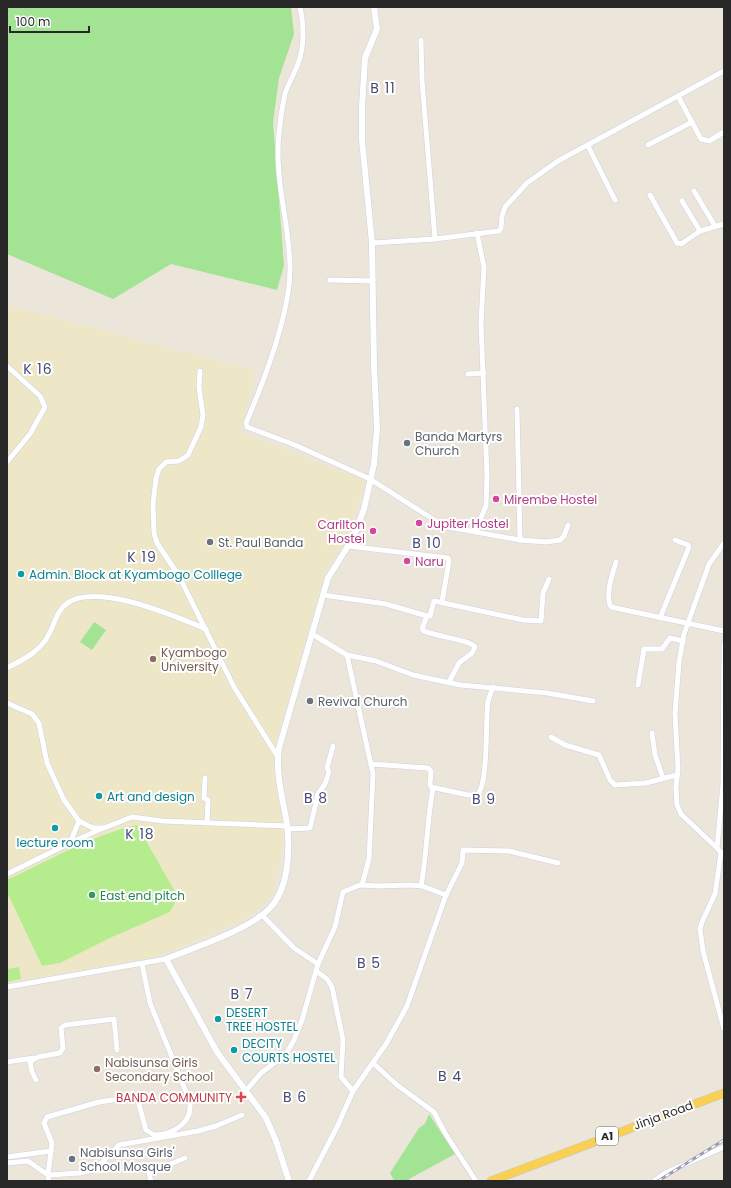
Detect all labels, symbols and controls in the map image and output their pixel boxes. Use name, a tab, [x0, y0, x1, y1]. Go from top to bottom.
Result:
scale bar	[10, 8, 89, 34]
text: 100 m	[16, 13, 50, 30]
district label: B 11	[370, 78, 396, 98]
district label: K 16	[23, 359, 53, 379]
place label: Banda Martyrs Church	[415, 428, 502, 459]
marker: Banda Martyrs Church	[402, 438, 412, 448]
place label: Mirembe Hostel	[504, 491, 597, 508]
marker: Mirembe Hostel	[491, 494, 501, 504]
place label: Jupiter Hostel	[427, 515, 509, 532]
place label: Carilton Hostel	[318, 516, 365, 547]
marker: Jupiter Hostel	[414, 518, 424, 528]
marker: Carilton Hostel	[368, 526, 378, 536]
district label: B 10	[412, 533, 442, 553]
place label: St. Paul Banda	[218, 534, 303, 551]
marker: St. Paul Banda	[205, 537, 215, 547]
district label: K 19	[127, 547, 157, 567]
place label: Naru	[415, 553, 444, 570]
marker: Naru	[402, 556, 412, 566]
place label: Admin. Block at Kyambogo Colllege	[29, 566, 242, 583]
marker: Admin. Block at Kyambogo Colllege	[16, 569, 26, 579]
place label: Kyambogo University	[161, 644, 227, 675]
marker: Kyambogo University	[148, 654, 158, 664]
place label: Revival Church	[318, 693, 408, 710]
marker: Revival Church	[305, 696, 315, 706]
place label: Art and design	[107, 788, 195, 805]
district label: B 8	[304, 788, 328, 808]
district label: B 9	[472, 789, 496, 809]
marker: Art and design	[94, 791, 104, 801]
marker: lecture room	[50, 823, 60, 833]
district label: K 18	[125, 824, 155, 844]
place label: lecture room	[16, 834, 94, 851]
place label: East end pitch	[100, 887, 185, 904]
marker: East end pitch	[87, 890, 97, 900]
district label: B 5	[357, 953, 381, 973]
district label: B 7	[231, 984, 253, 1004]
place label: DESERT TREE HOSTEL	[226, 1004, 298, 1035]
marker: DESERT TREE HOSTEL	[213, 1014, 223, 1024]
place label: DECITY COURTS HOSTEL	[242, 1035, 335, 1066]
marker: DECITY COURTS HOSTEL	[229, 1045, 239, 1055]
place label: Nabisunsa Girls Secondary School	[105, 1054, 213, 1085]
marker: Nabisunsa Girls Secondary School	[92, 1064, 102, 1074]
district label: B 4	[438, 1066, 462, 1086]
district label: B 6	[283, 1087, 307, 1107]
place label: BANDA COMMUNITY	[116, 1089, 232, 1106]
marker: BANDA COMMUNITY	[235, 1091, 247, 1103]
street label: Jinja Road	[631, 1096, 695, 1134]
road number: A1	[596, 1127, 618, 1145]
place label: Nabisunsa Girls' School Mosque	[80, 1144, 175, 1175]
marker: Nabisunsa Girls' School Mosque	[67, 1154, 77, 1164]

